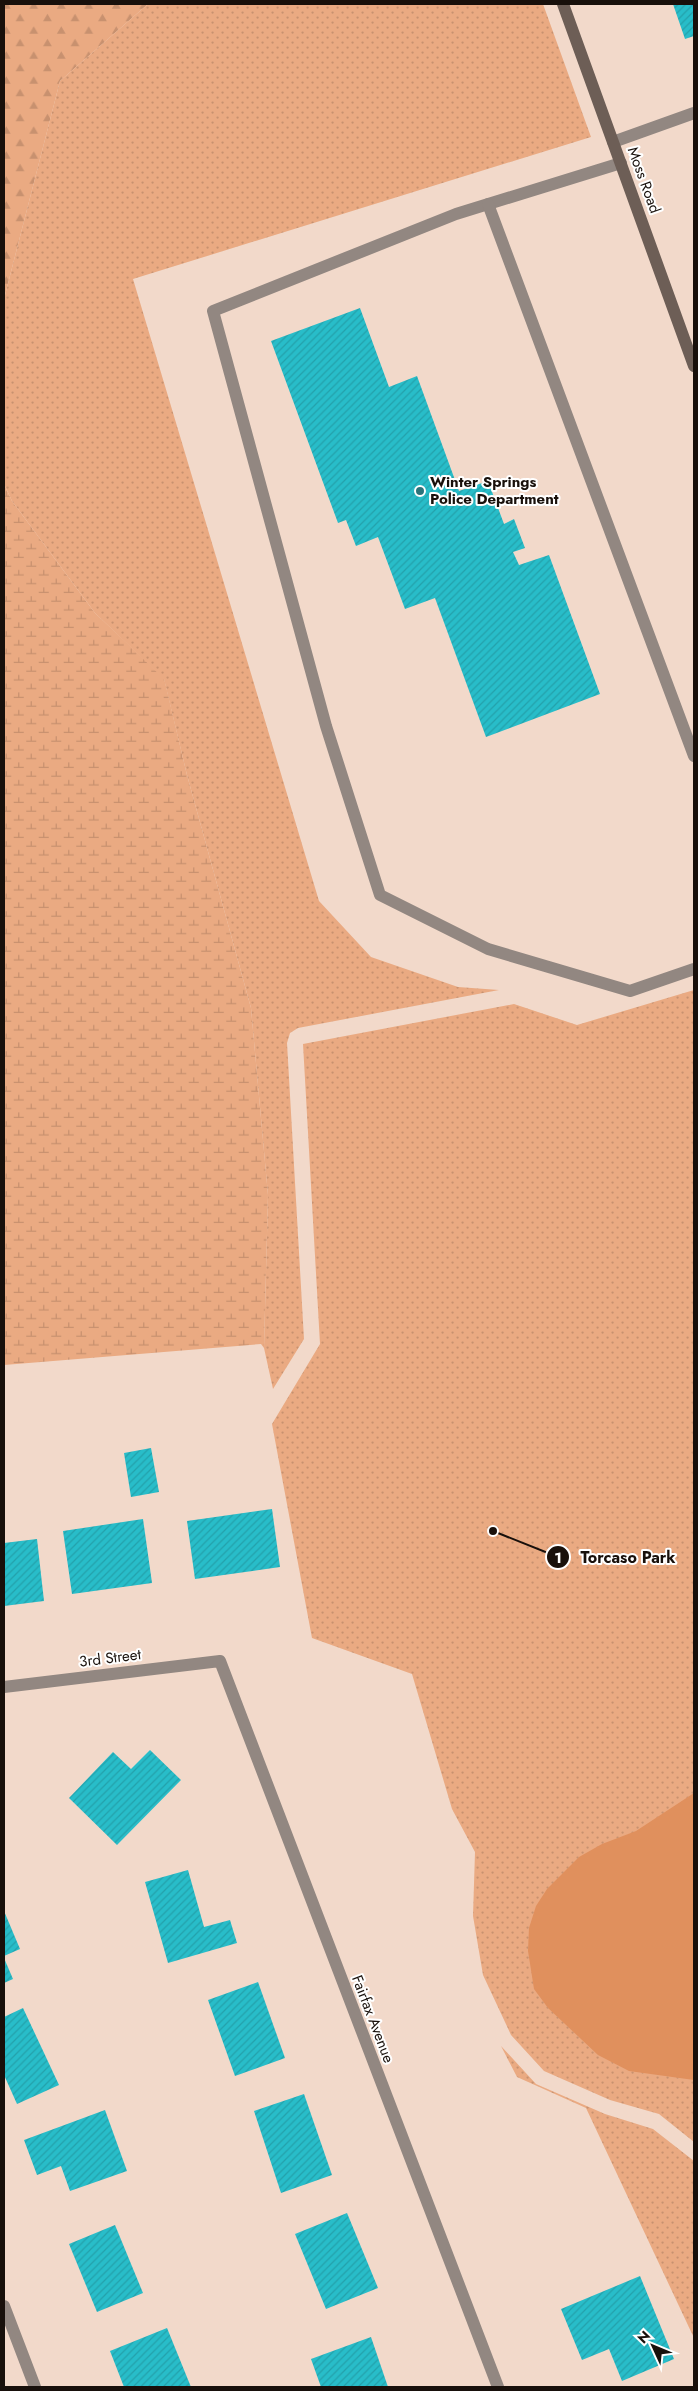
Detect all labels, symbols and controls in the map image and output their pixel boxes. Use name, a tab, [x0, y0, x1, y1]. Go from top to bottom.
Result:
street label: Moss Road	[622, 144, 666, 216]
place label: Winter Springs Police Department	[430, 471, 559, 510]
marker: Winter Springs Police Department	[414, 485, 426, 497]
callout: Torcaso Park	[545, 1542, 686, 1573]
text: Torcaso Park	[580, 1546, 676, 1569]
text: 1	[554, 1547, 562, 1569]
street label: 3rd Street	[78, 1643, 143, 1673]
street label: Fairfax Avenue	[346, 1972, 400, 2066]
north arrow	[628, 2321, 678, 2371]
text: N	[633, 2326, 655, 2348]

